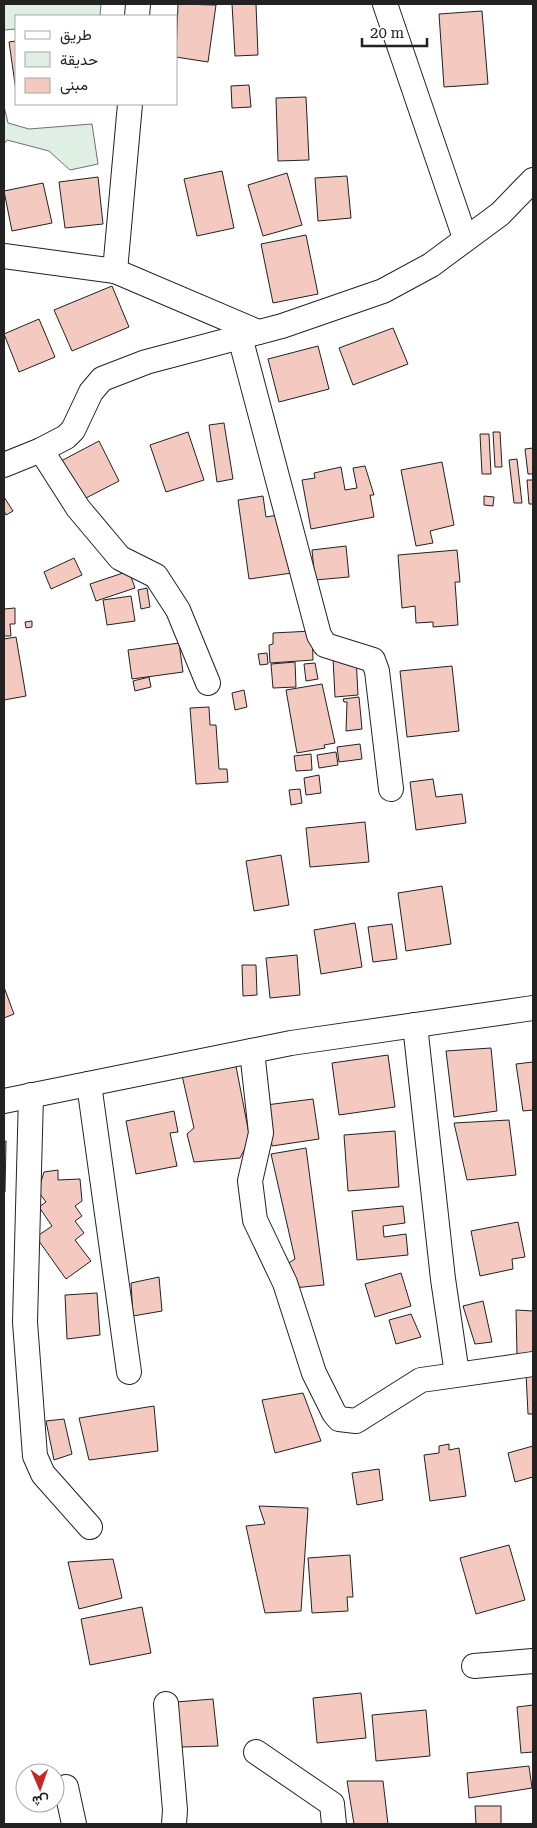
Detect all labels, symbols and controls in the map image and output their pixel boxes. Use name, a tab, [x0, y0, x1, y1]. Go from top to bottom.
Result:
legend	[15, 15, 178, 105]
scale bar	[362, 15, 427, 47]
text: 20 m	[370, 24, 405, 42]
text: طريق	[60, 26, 92, 45]
text: حديقة	[60, 51, 98, 69]
text: مبنى	[60, 76, 88, 95]
north arrow	[15, 1763, 65, 1813]
text: ش	[32, 1792, 49, 1809]

